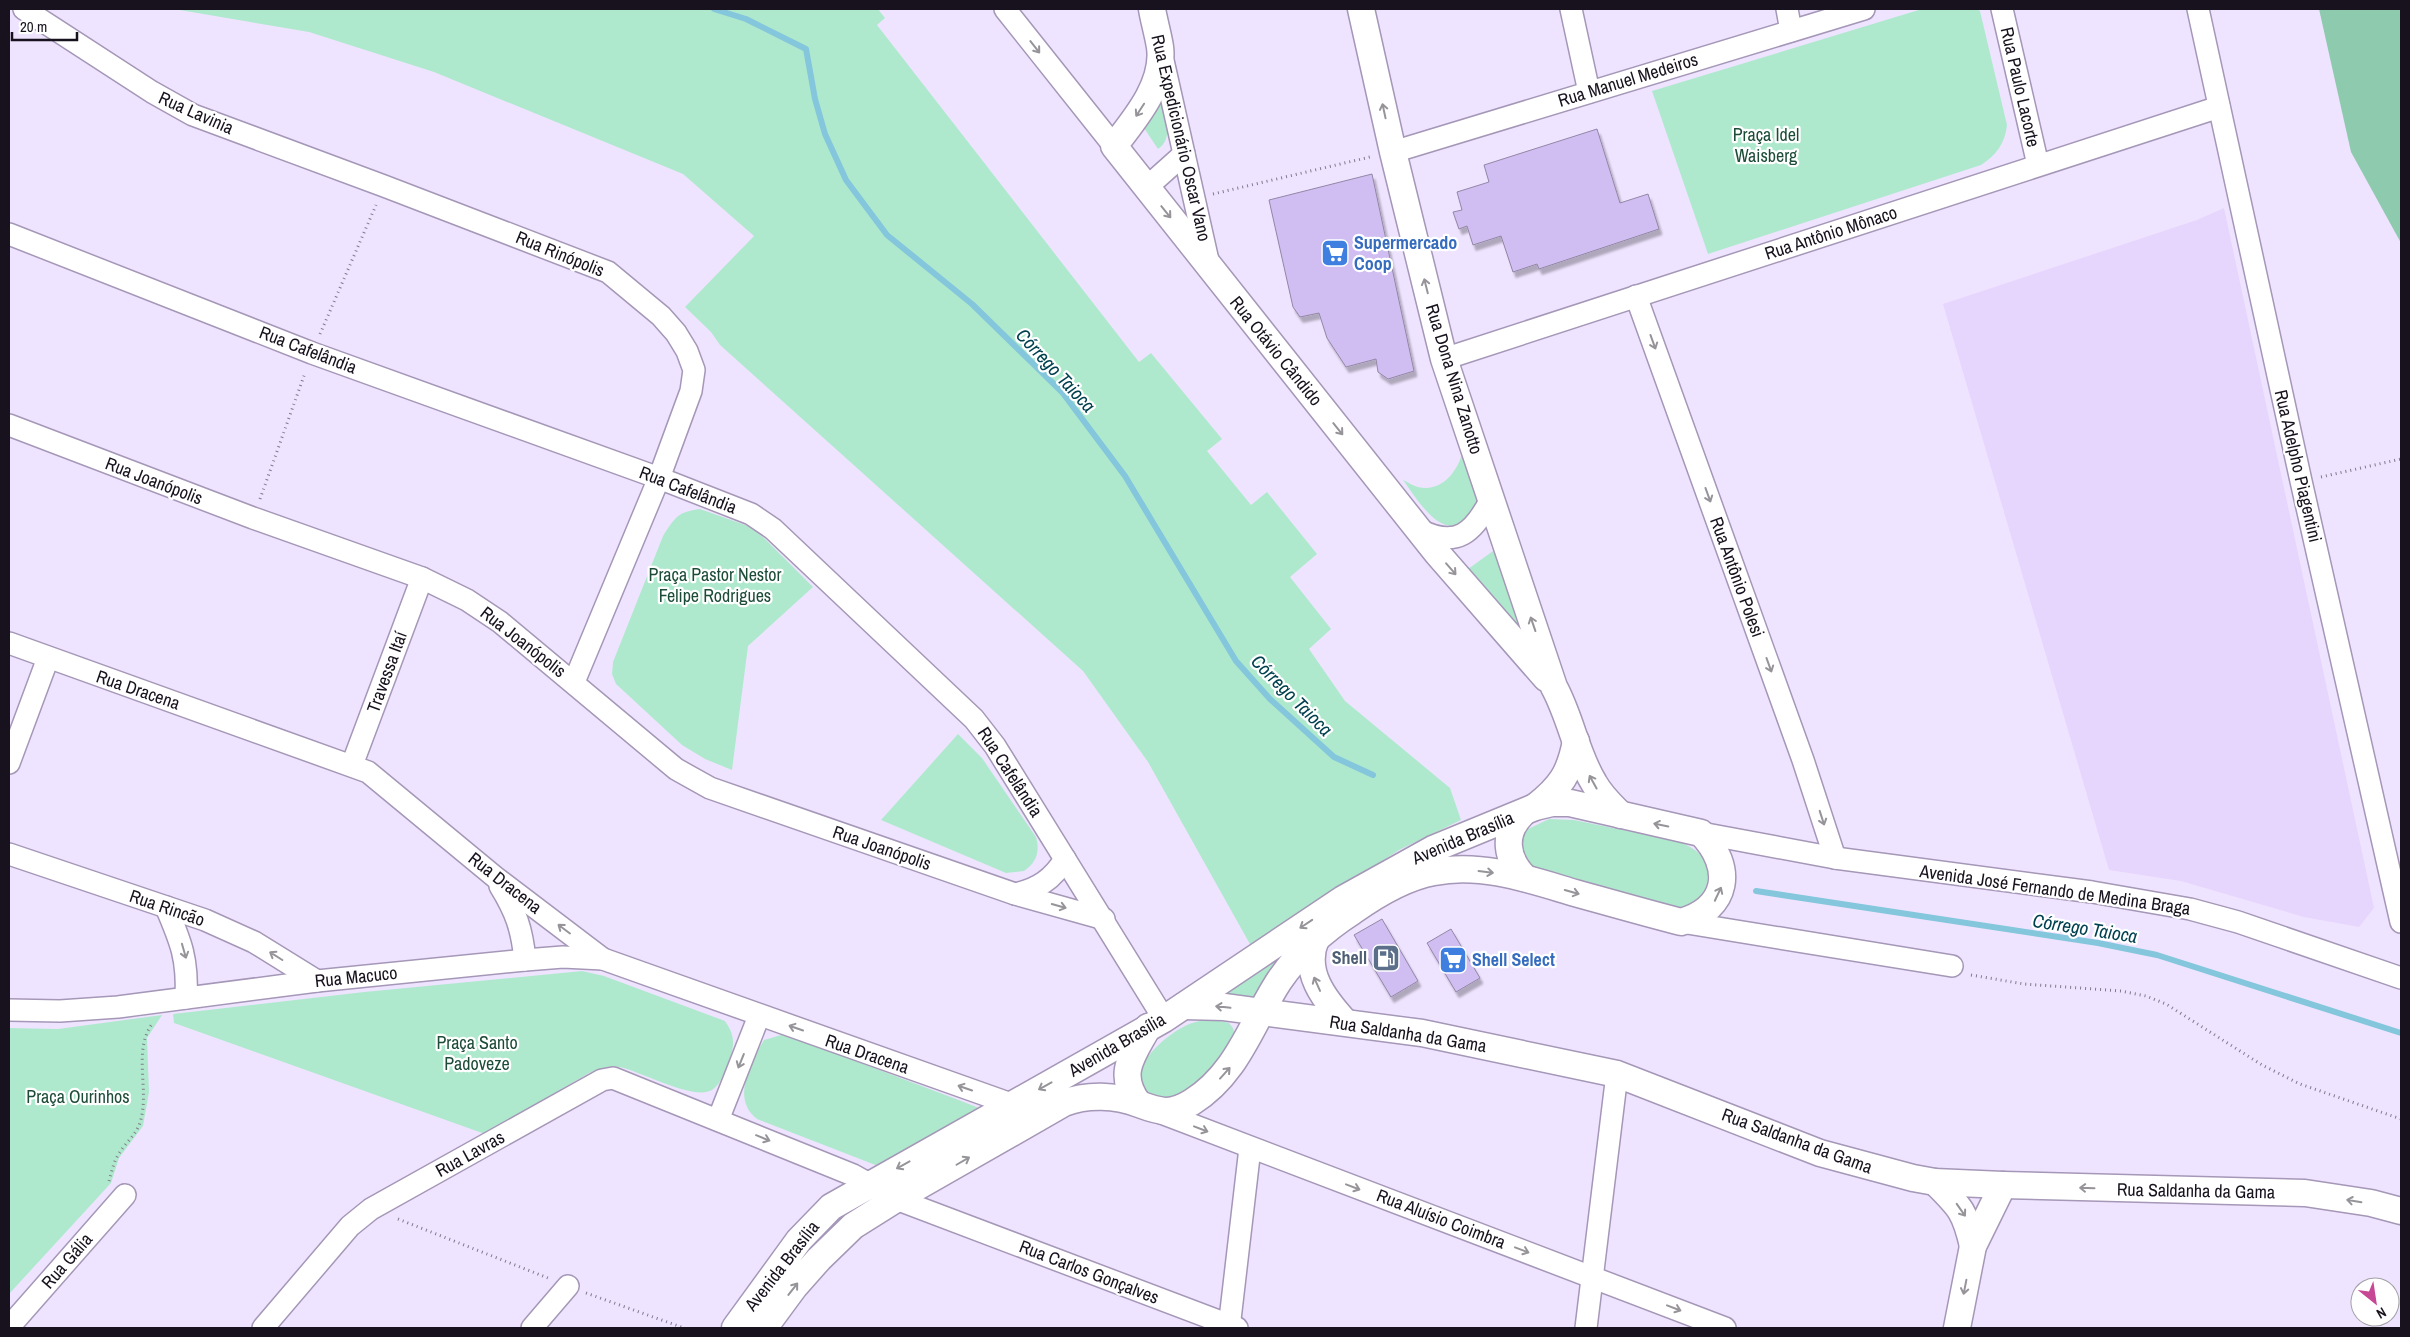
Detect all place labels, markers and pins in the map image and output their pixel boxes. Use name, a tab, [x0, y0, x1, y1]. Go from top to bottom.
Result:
place label: Supermercado Coop	[1354, 230, 1457, 276]
supermarket icon: Supermercado Coop	[1320, 238, 1350, 268]
fuel station icon: Shell	[1371, 943, 1401, 973]
place label: Shell	[1332, 945, 1367, 970]
supermarket icon: Shell Select	[1438, 945, 1468, 975]
place label: Shell Select	[1472, 947, 1555, 972]

